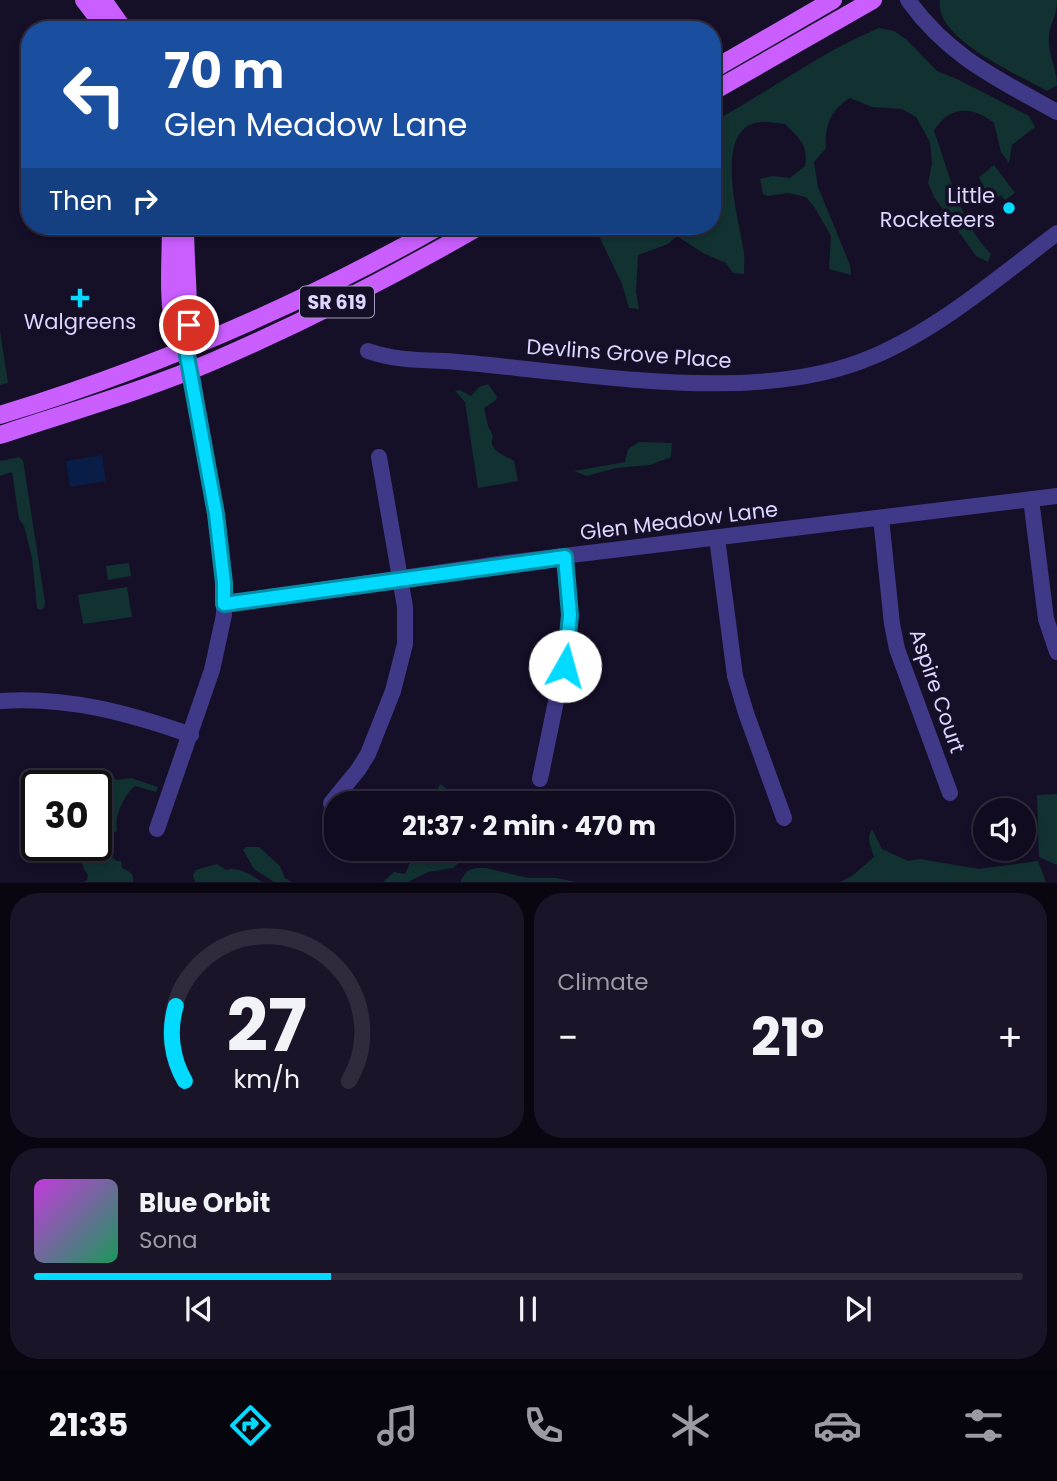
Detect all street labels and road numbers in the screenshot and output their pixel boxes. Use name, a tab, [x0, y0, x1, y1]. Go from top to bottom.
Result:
road number: SR 619	[300, 286, 374, 318]
street label: Devlins Grove Place	[526, 332, 732, 375]
street label: Glen Meadow Lane	[578, 494, 779, 547]
street label: Aspire Court	[903, 625, 972, 757]

